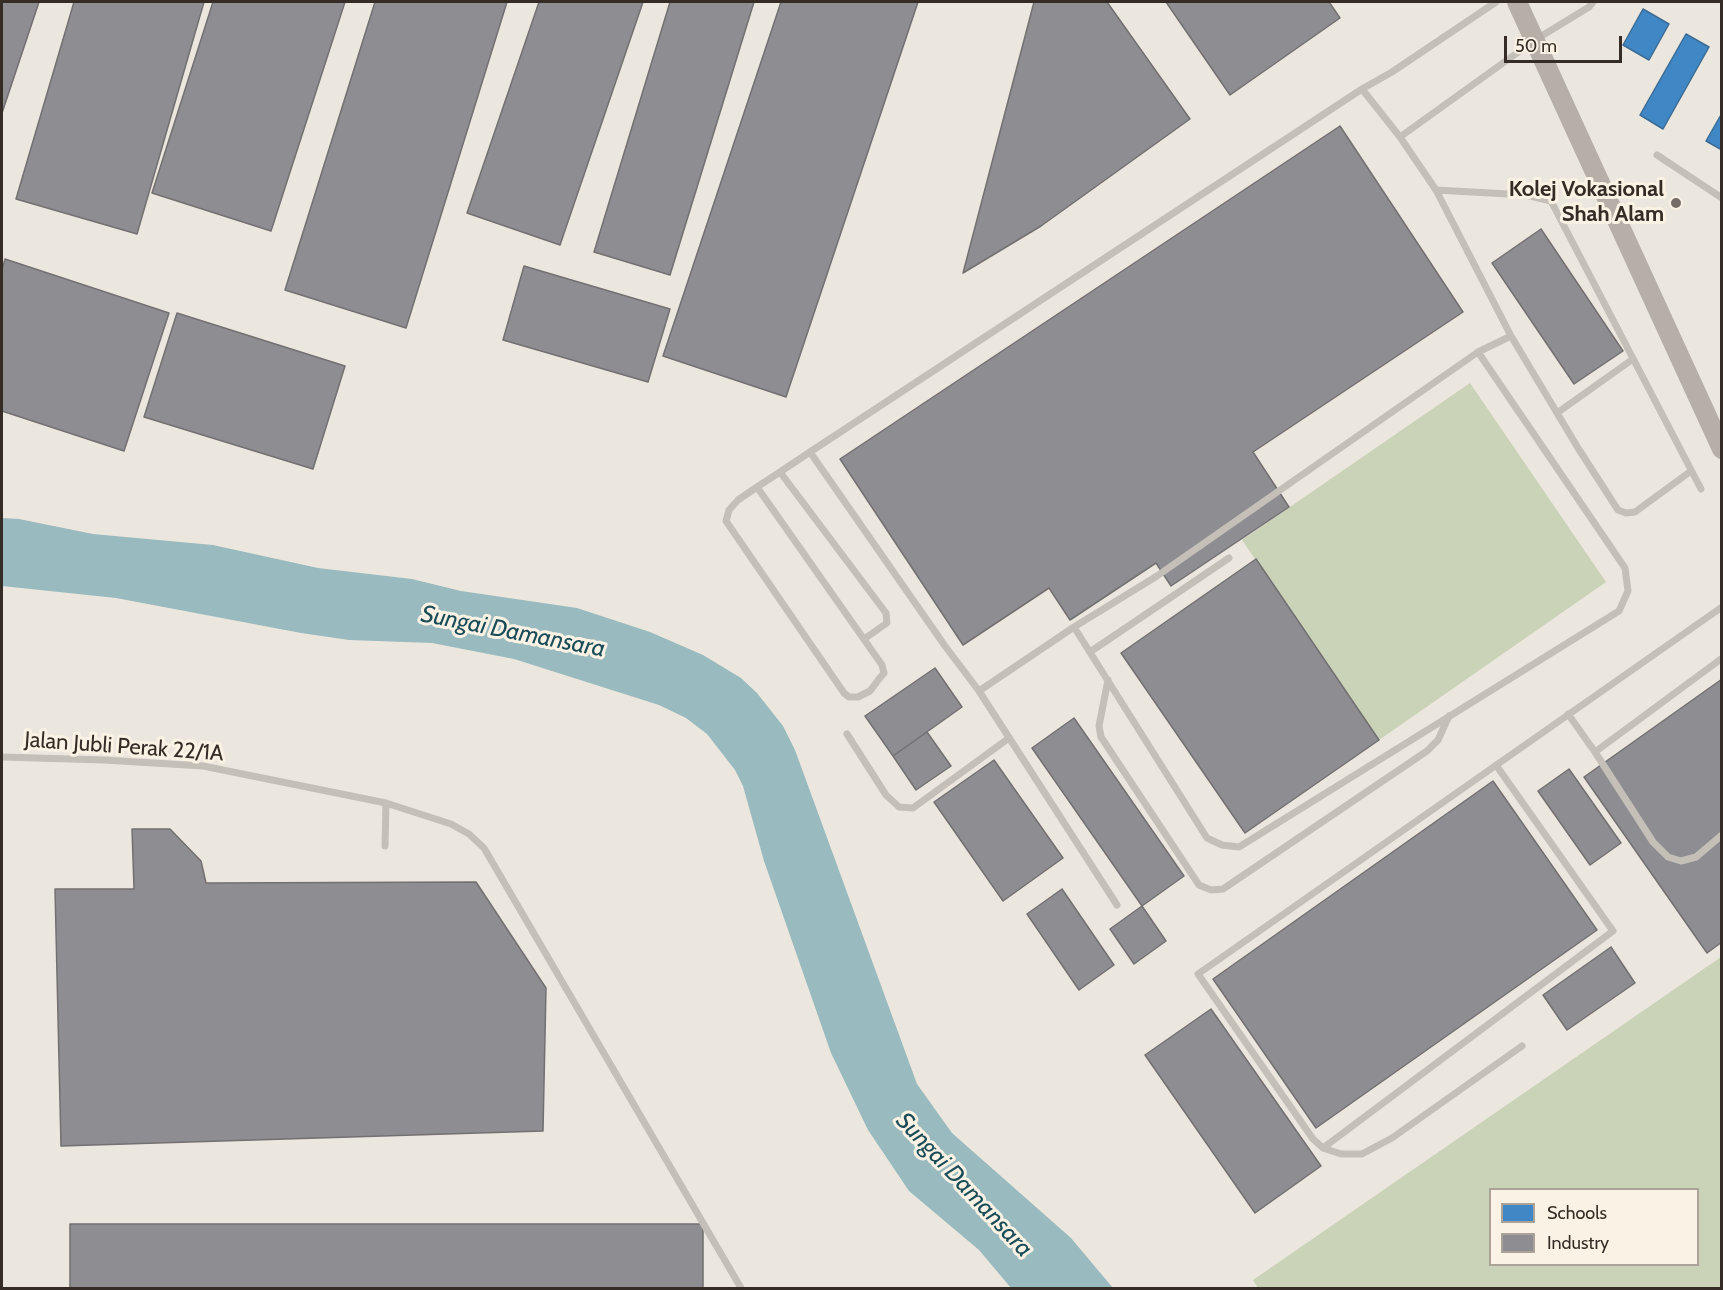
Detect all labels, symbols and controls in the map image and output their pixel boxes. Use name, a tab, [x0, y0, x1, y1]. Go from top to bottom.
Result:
scale bar	[1507, 24, 1626, 62]
text: 50 m	[1515, 35, 1557, 57]
place label: Kolej Vokasional Shah Alam	[1509, 177, 1664, 228]
marker: Kolej Vokasional Shah Alam	[1669, 196, 1683, 210]
water label: Sungai Damansara	[419, 600, 607, 664]
street label: Jalan Jubli Perak 22/1A	[24, 727, 224, 767]
water label: Sungai Damansara	[890, 1107, 1038, 1263]
legend	[1489, 1188, 1699, 1266]
text: Schools	[1547, 1202, 1607, 1224]
text: Industry	[1547, 1232, 1609, 1254]

